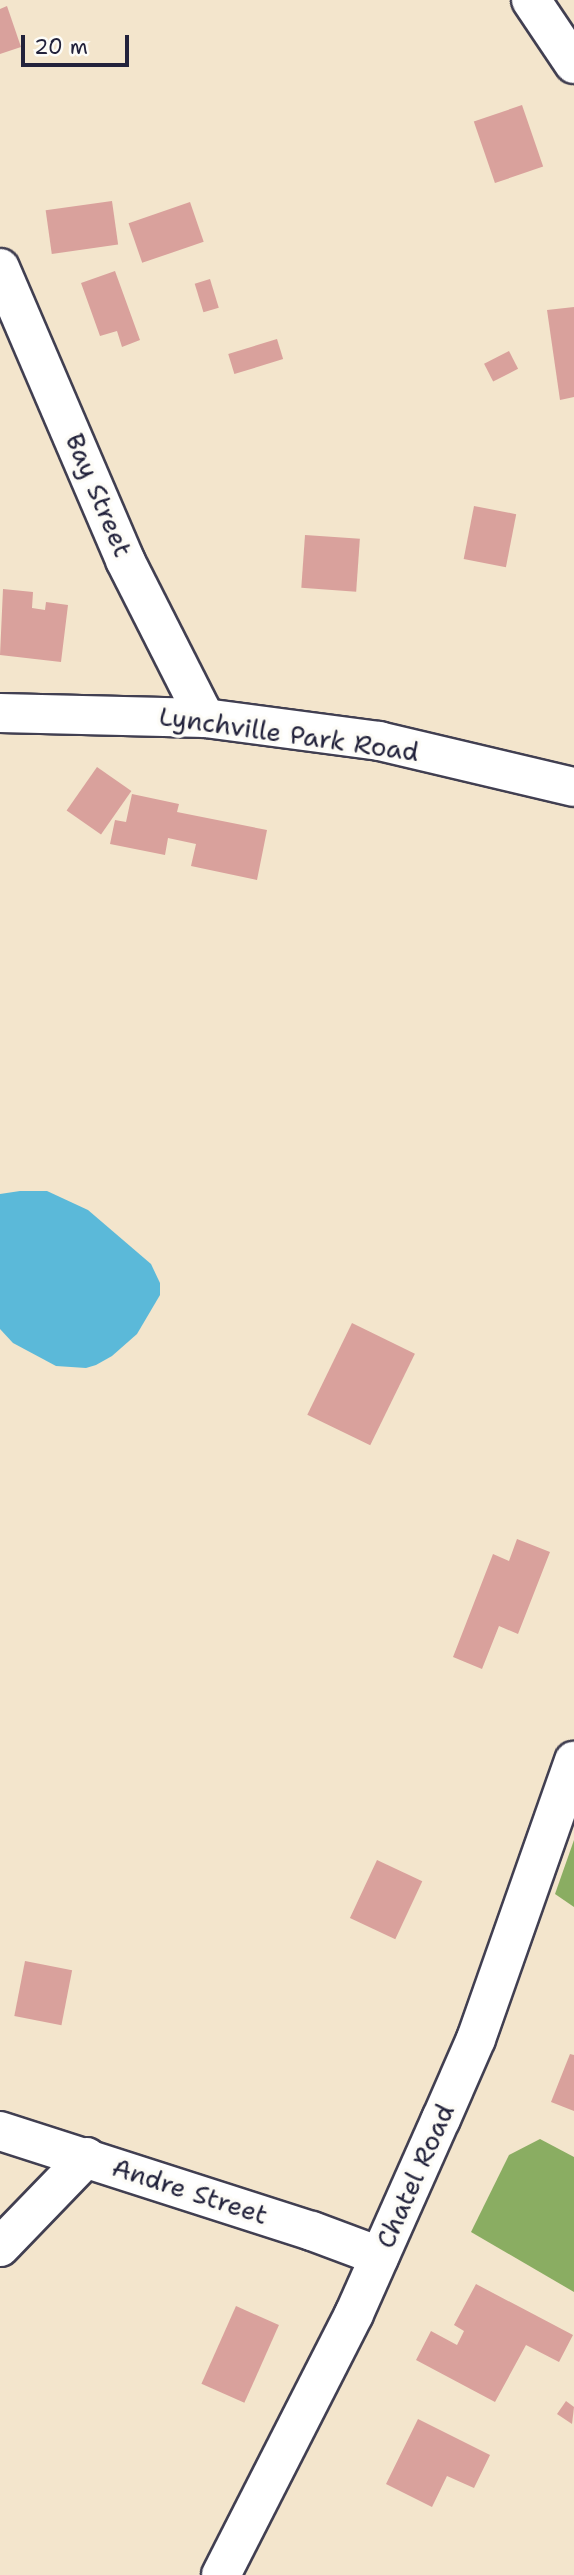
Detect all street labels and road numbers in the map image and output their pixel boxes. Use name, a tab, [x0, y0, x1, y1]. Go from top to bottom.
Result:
street label: Bay Street	[59, 429, 139, 561]
street label: Lynchville Park Road	[157, 700, 421, 768]
street label: Chatel Road	[369, 2099, 461, 2253]
street label: Andre Street	[108, 2151, 272, 2231]

